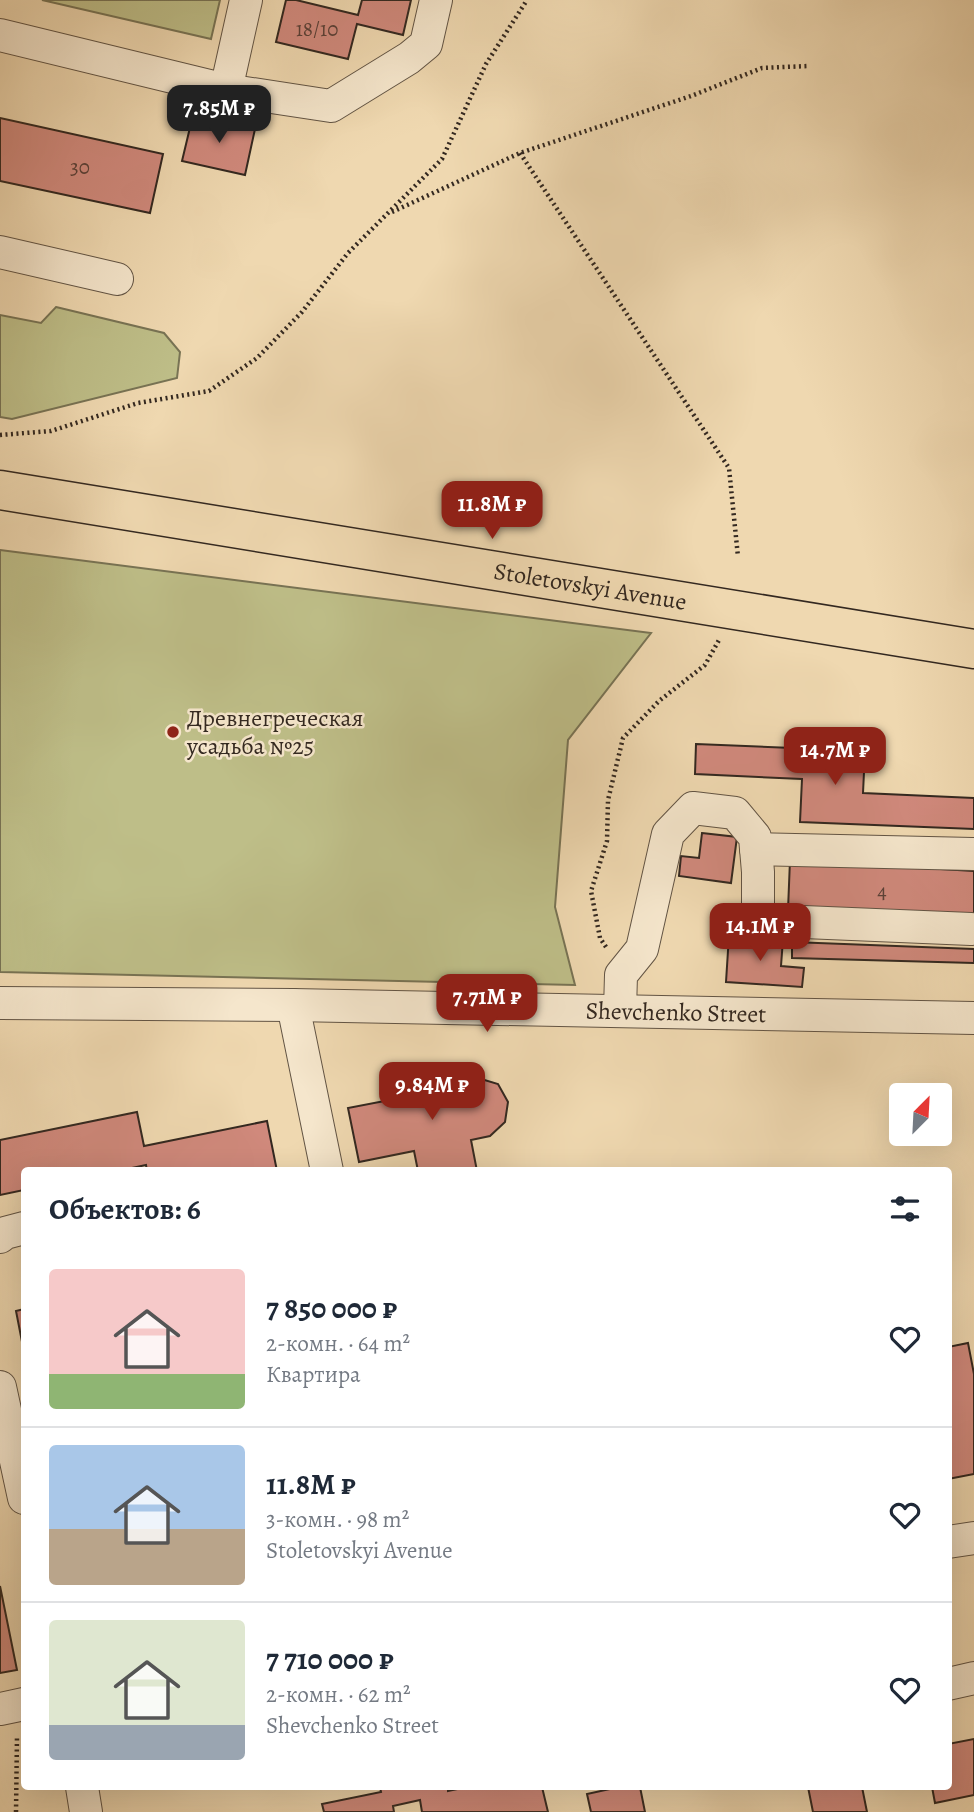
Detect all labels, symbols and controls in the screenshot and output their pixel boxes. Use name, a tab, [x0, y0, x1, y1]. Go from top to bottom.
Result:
house number: 18/10	[296, 15, 338, 43]
pin: 7.85M ₽	[154, 86, 284, 145]
text: 7.85M ₽	[183, 92, 255, 123]
house number: 30	[70, 153, 90, 181]
pin: 11.8M ₽	[427, 482, 557, 541]
text: 11.8M ₽	[458, 488, 526, 519]
street label: Stoletovskyi Avenue	[491, 555, 689, 618]
place label: Древнегреческая усадьба №25	[186, 702, 363, 762]
marker: Древнегреческая усадьба №25	[165, 724, 181, 740]
pin: 14.7M ₽	[770, 728, 900, 787]
text: 14.7M ₽	[800, 734, 870, 765]
house number: 4	[877, 877, 887, 905]
pin: 14.1M ₽	[695, 904, 825, 963]
text: 14.1M ₽	[726, 910, 794, 941]
pin: 7.71M ₽	[422, 974, 552, 1034]
text: 7.71M ₽	[452, 981, 522, 1012]
street label: Shevchenko Street	[585, 995, 767, 1030]
pin: 9.84M ₽	[367, 1062, 497, 1122]
text: 9.84M ₽	[395, 1069, 469, 1100]
north arrow	[889, 1083, 952, 1146]
map controls	[889, 1083, 952, 1146]
text: Объектов: 6	[49, 1189, 201, 1229]
icon: filters	[886, 1190, 924, 1228]
text: 7 850 000 ₽	[266, 1288, 397, 1328]
icon: home	[105, 1297, 189, 1381]
icon: heart	[886, 1320, 924, 1358]
text: 2-комн. · 64 m²	[266, 1328, 410, 1359]
text: Квартира	[266, 1359, 361, 1390]
text: 11.8M ₽	[266, 1464, 356, 1504]
icon: home	[105, 1473, 189, 1557]
icon: heart	[886, 1496, 924, 1534]
text: 3-комн. · 98 m²	[266, 1504, 409, 1535]
text: Stoletovskyi Avenue	[266, 1535, 453, 1566]
text: 7 710 000 ₽	[266, 1639, 394, 1679]
icon: home	[105, 1648, 189, 1732]
icon: heart	[886, 1671, 924, 1709]
text: 2-комн. · 62 m²	[266, 1679, 411, 1710]
text: Shevchenko Street	[266, 1710, 439, 1741]

